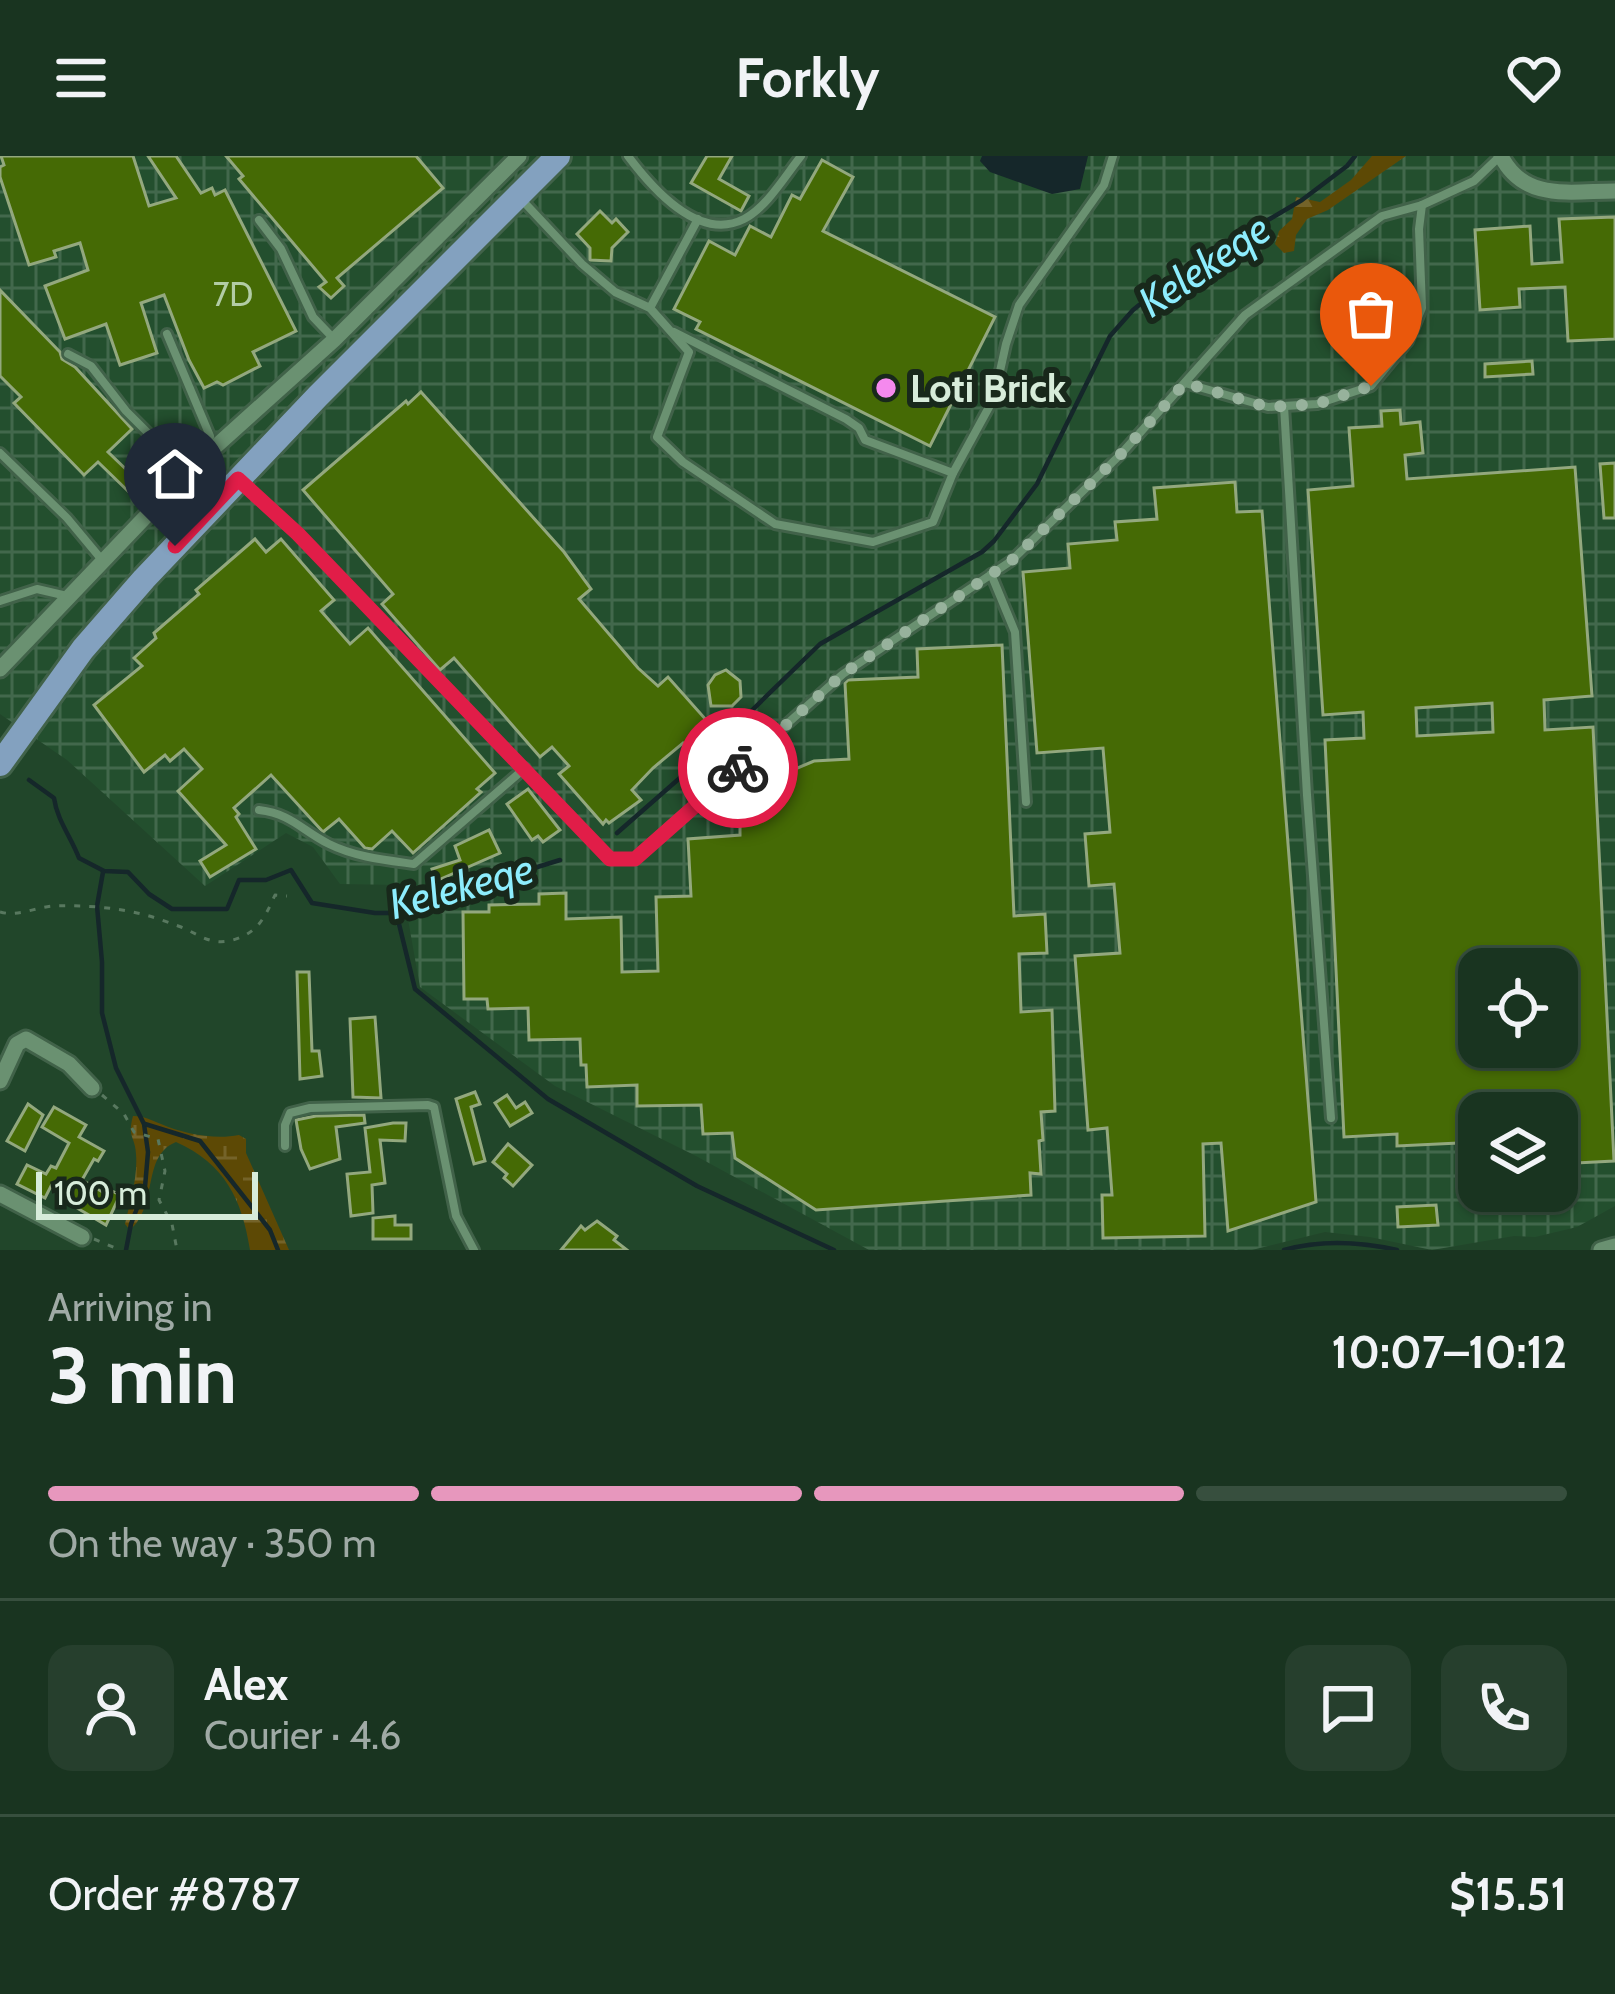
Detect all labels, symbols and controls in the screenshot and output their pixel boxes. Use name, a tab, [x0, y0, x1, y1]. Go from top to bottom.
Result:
icon: menu	[48, 45, 114, 111]
text: Forkly	[735, 45, 880, 111]
icon: heart	[1501, 45, 1567, 111]
water label: Kelekeqe	[1128, 202, 1280, 328]
pin	[1320, 263, 1422, 386]
house number: 7D	[213, 274, 253, 314]
icon: bag	[1338, 281, 1404, 347]
place label: Loti Brick	[910, 364, 1066, 412]
marker: Loti Brick	[873, 375, 899, 401]
pin	[124, 423, 226, 546]
icon: home	[142, 441, 208, 507]
courier	[678, 708, 798, 828]
icon: bike	[705, 735, 771, 801]
water label: Kelekeqe	[383, 842, 539, 930]
map controls	[1458, 948, 1578, 1212]
button: locate	[1458, 948, 1578, 1068]
button: layers	[1458, 1092, 1578, 1212]
scale bar	[36, 1166, 258, 1219]
text: 100 m	[54, 1173, 147, 1213]
text: Arriving in	[48, 1283, 212, 1331]
text: 10:07–10:12	[1332, 1325, 1567, 1379]
text: 3 min	[48, 1328, 237, 1423]
text: On the way · 350 m	[48, 1519, 376, 1567]
button: person	[48, 1645, 174, 1771]
button: chat	[1285, 1645, 1411, 1771]
button: phone	[1441, 1645, 1567, 1771]
text: Alex	[204, 1657, 288, 1711]
text: Courier · 4.6	[204, 1711, 401, 1759]
text: Order #8787	[48, 1867, 300, 1921]
text: $15.51	[1449, 1867, 1567, 1921]

